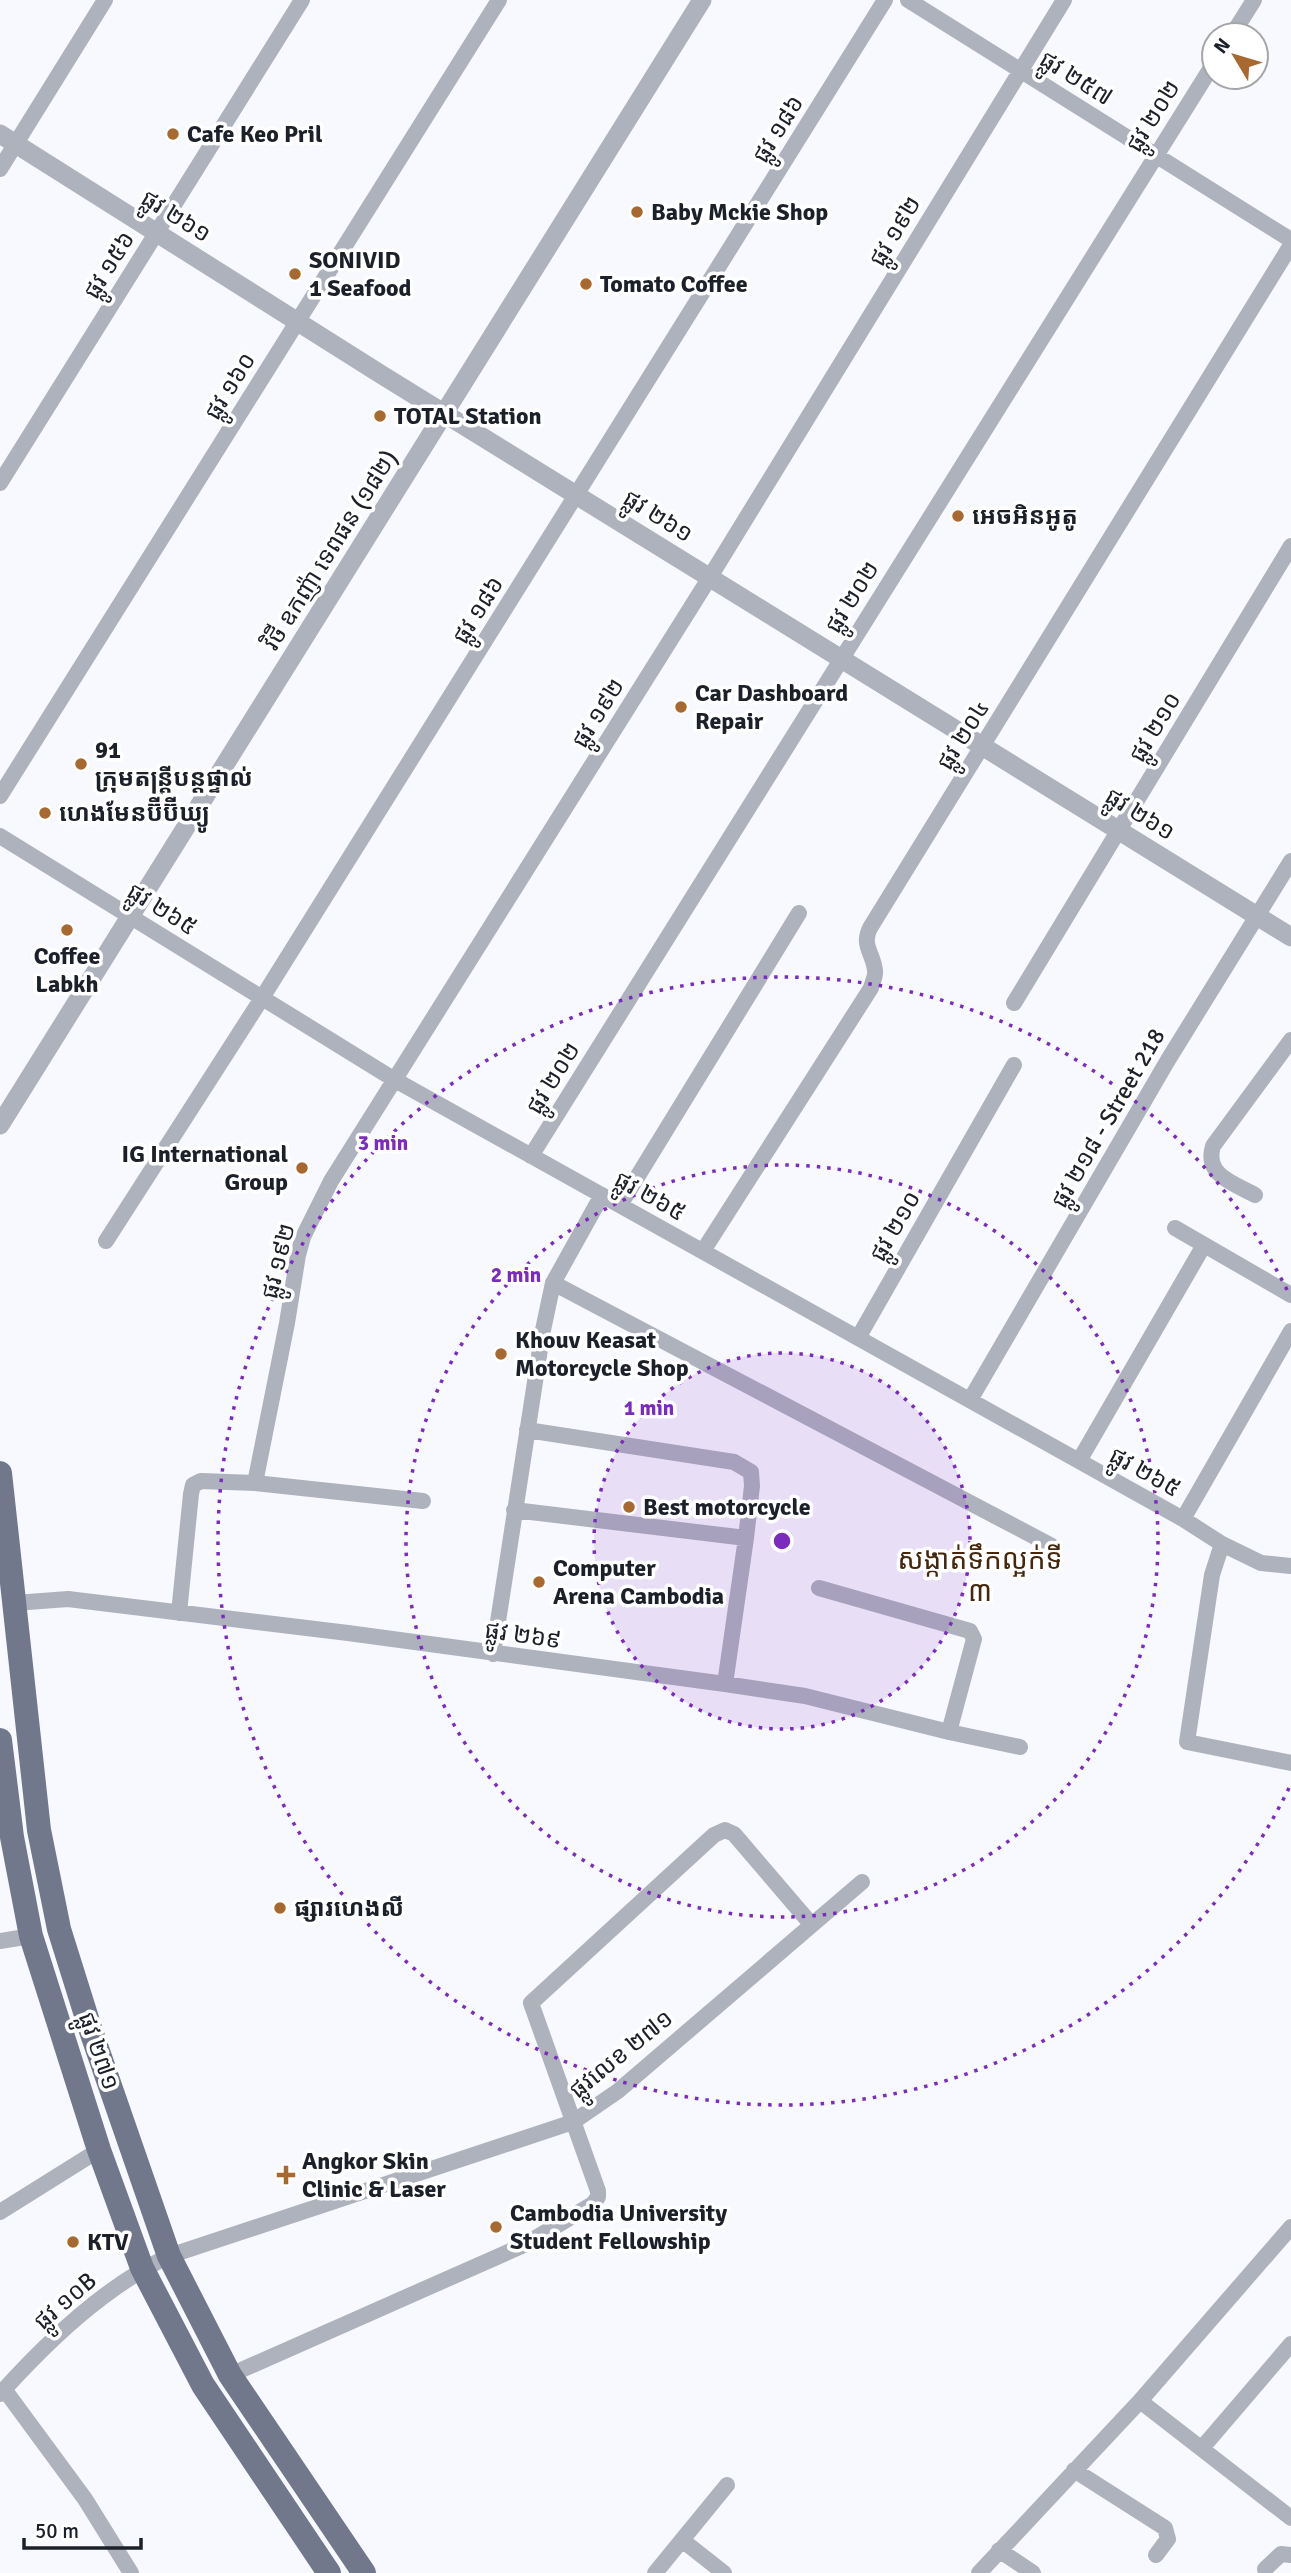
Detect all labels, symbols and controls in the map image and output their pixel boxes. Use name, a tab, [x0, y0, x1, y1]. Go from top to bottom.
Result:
north arrow	[1200, 21, 1270, 91]
text: N	[1209, 34, 1236, 59]
street label: ផ្លូវ ២៥៧	[1030, 44, 1118, 118]
street label: ផ្លូវ ២០២	[1119, 74, 1193, 162]
street label: ផ្លូវ ១៨៦	[746, 90, 816, 172]
place label: Cafe Keo Pril	[187, 119, 323, 149]
marker: Cafe Keo Pril	[165, 126, 181, 142]
street label: ផ្លូវ ២៦១	[132, 183, 217, 255]
street label: ផ្លូវ ១៩២	[862, 190, 934, 275]
place label: Baby Mckie Shop	[651, 197, 828, 227]
marker: Baby Mckie Shop	[629, 204, 645, 220]
street label: ផ្លូវ ១៥៦	[77, 226, 147, 308]
place label: SONIVID 1 Seafood	[309, 245, 411, 303]
marker: SONIVID 1 Seafood	[287, 266, 303, 282]
place label: Tomato Coffee	[600, 269, 748, 299]
marker: Tomato Coffee	[578, 276, 594, 292]
street label: ផ្លូវ ១៦០	[198, 347, 268, 429]
place label: TOTAL Station	[394, 401, 542, 431]
marker: TOTAL Station	[372, 408, 388, 424]
street label: វិថី ឧកញ៉ា ទេពផន (១៨២)	[256, 444, 404, 656]
street label: ផ្លូវ ២៦១	[614, 483, 699, 555]
place label: អេចអិនអូតូ	[972, 501, 1078, 531]
marker: អេចអិនអូតូ	[950, 508, 966, 524]
street label: ផ្លូវ ២០២	[818, 555, 892, 643]
street label: ផ្លូវ ១៨៦	[446, 571, 516, 653]
street label: ផ្លូវ ១៩២	[565, 672, 637, 757]
place label: Car Dashboard Repair	[695, 678, 848, 736]
street label: ផ្លូវ ២១០	[1122, 686, 1194, 771]
street label: ផ្លូវ ២០៤	[930, 694, 1002, 779]
marker: Car Dashboard Repair	[673, 699, 689, 715]
place label: 91 ក្រុមតន្រ្តីបន្តផ្ទាល់	[95, 735, 253, 797]
marker: 91 ក្រុមតន្រ្តីបន្តផ្ទាល់	[73, 756, 89, 772]
street label: ផ្លូវ ២៦១	[1096, 781, 1181, 853]
place label: ហេងមែនប៊ីប៊ីឃ្យូ	[59, 796, 210, 833]
marker: ហេងមែនប៊ីប៊ីឃ្យូ	[37, 805, 53, 821]
street label: ផ្លូវ ២៦៥	[118, 876, 203, 948]
marker: Coffee Labkh	[59, 922, 75, 938]
place label: Coffee Labkh	[34, 941, 100, 999]
street label: ផ្លូវ ២១៨ - Street 218	[1044, 1023, 1178, 1217]
street label: ផ្លូវ ២០២	[519, 1036, 593, 1124]
text: 3 min	[358, 1130, 408, 1156]
place label: IG International Group	[122, 1139, 288, 1197]
marker: IG International Group	[294, 1160, 310, 1176]
street label: ផ្លូវ ២៦៥	[606, 1164, 691, 1234]
street label: ផ្លូវ ២១០	[863, 1185, 933, 1270]
street label: ផ្លូវ ១៩២	[254, 1220, 309, 1304]
text: 2 min	[491, 1262, 541, 1288]
place label: Khouv Keasat Motorcycle Shop	[515, 1325, 689, 1383]
marker: Khouv Keasat Motorcycle Shop	[493, 1346, 509, 1362]
text: 1 min	[624, 1395, 674, 1421]
street label: ផ្លូវ ២៦៥	[1101, 1440, 1186, 1510]
place label: Best motorcycle	[643, 1492, 811, 1522]
marker: Best motorcycle	[621, 1499, 637, 1515]
centre of rings	[770, 1529, 794, 1553]
district label: សង្កាត់ទឹកល្អក់ទី ៣	[898, 1543, 1062, 1609]
place label: Computer Arena Cambodia	[553, 1553, 724, 1611]
marker: Computer Arena Cambodia	[531, 1574, 547, 1590]
street label: ផ្លូវ ២៦៩	[482, 1615, 563, 1662]
place label: ផ្សារហេងលី	[294, 1893, 404, 1923]
marker: ផ្សារហេងលី	[272, 1900, 288, 1916]
street label: ផ្លូវលេខ ២៧១	[563, 2003, 683, 2110]
street label: ផ្លូវ ២៧១	[65, 2008, 126, 2096]
place label: Angkor Skin Clinic & Laser	[302, 2146, 446, 2204]
marker: Angkor Skin Clinic & Laser	[276, 2165, 296, 2185]
place label: Cambodia University Student Fellowship	[510, 2198, 727, 2256]
marker: Cambodia University Student Fellowship	[488, 2219, 504, 2235]
place label: KTV	[87, 2227, 129, 2257]
marker: KTV	[65, 2234, 81, 2250]
street label: ផ្លូវ ១០B	[27, 2266, 107, 2342]
scale bar	[24, 2506, 142, 2550]
text: 50 m	[35, 2518, 79, 2544]

